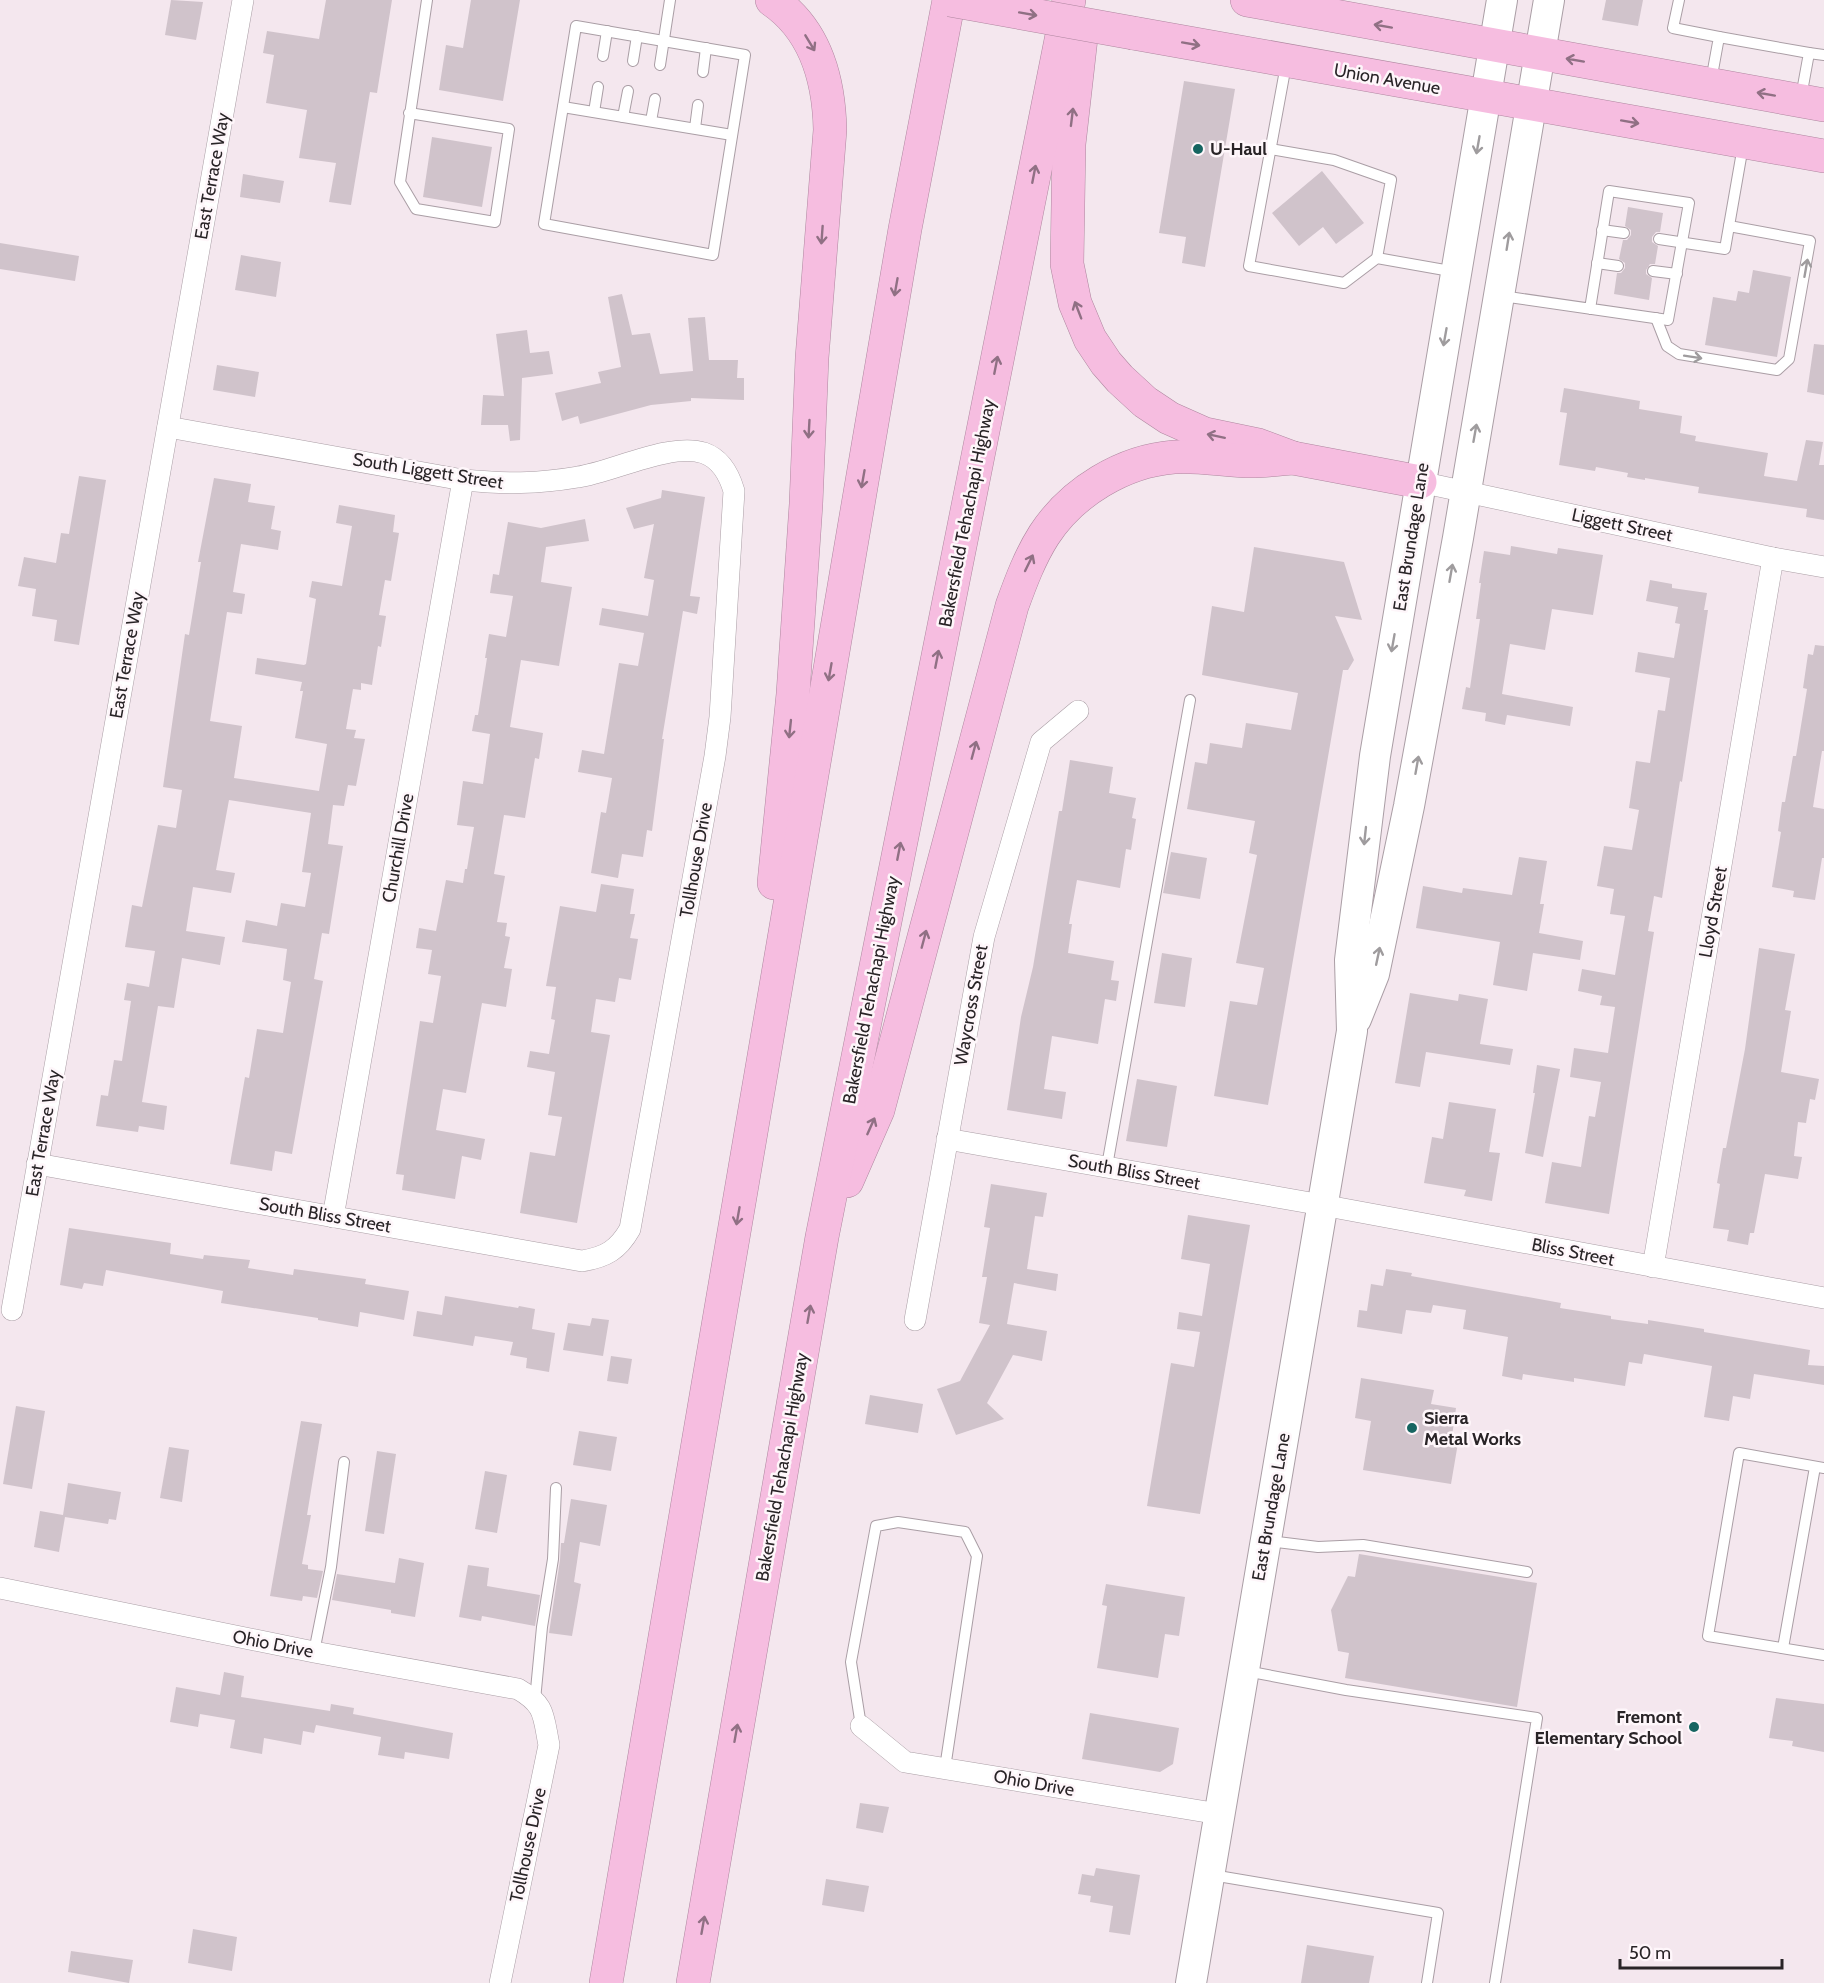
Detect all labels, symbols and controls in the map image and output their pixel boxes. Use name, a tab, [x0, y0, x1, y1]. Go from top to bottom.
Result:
one-way arrow	[1018, 9, 1037, 20]
one-way arrow	[1373, 20, 1393, 31]
one-way arrow	[805, 34, 817, 51]
one-way arrow	[1181, 39, 1200, 50]
one-way arrow	[1565, 54, 1585, 65]
street label: Union Avenue	[1332, 59, 1442, 99]
one-way arrow	[1757, 88, 1777, 99]
one-way arrow	[1067, 108, 1078, 128]
street label: East Terrace Way	[190, 111, 234, 241]
one-way arrow	[1619, 116, 1639, 127]
one-way arrow	[1472, 135, 1483, 154]
place label: U-Haul	[1210, 138, 1267, 160]
marker: U-Haul	[1191, 142, 1205, 156]
one-way arrow	[1029, 165, 1040, 184]
one-way arrow	[816, 224, 827, 244]
one-way arrow	[1502, 231, 1513, 251]
one-way arrow	[1800, 258, 1811, 278]
one-way arrow	[890, 277, 901, 296]
one-way arrow	[1072, 302, 1083, 320]
one-way arrow	[1439, 327, 1450, 346]
one-way arrow	[1682, 351, 1702, 362]
one-way arrow	[991, 356, 1002, 375]
street label: Bakersfield Tehachapi Highway	[934, 397, 1000, 629]
one-way arrow	[803, 419, 814, 439]
one-way arrow	[1470, 424, 1481, 443]
one-way arrow	[1207, 430, 1227, 441]
street label: South Liggett Street	[351, 448, 505, 494]
street label: East Brundage Lane	[1388, 461, 1434, 613]
one-way arrow	[857, 469, 868, 489]
street label: Liggett Street	[1570, 504, 1674, 546]
one-way arrow	[1023, 555, 1035, 573]
one-way arrow	[1446, 564, 1457, 584]
street label: East Terrace Way	[105, 590, 149, 720]
one-way arrow	[1388, 632, 1399, 652]
one-way arrow	[932, 650, 943, 670]
one-way arrow	[825, 661, 836, 681]
one-way arrow	[784, 718, 795, 738]
one-way arrow	[968, 741, 980, 760]
one-way arrow	[1412, 756, 1423, 776]
street label: Churchill Drive	[378, 792, 418, 904]
street label: Tollhouse Drive	[675, 801, 717, 919]
one-way arrow	[1359, 825, 1370, 845]
one-way arrow	[894, 841, 905, 861]
street label: Lloyd Street	[1694, 865, 1732, 959]
street label: Bakersfield Tehachapi Highway	[838, 874, 904, 1106]
one-way arrow	[918, 929, 930, 948]
street label: Waycross Street	[950, 943, 992, 1067]
one-way arrow	[1373, 947, 1384, 967]
street label: East Terrace Way	[21, 1068, 65, 1198]
one-way arrow	[866, 1118, 877, 1136]
street label: South Bliss Street	[1066, 1150, 1202, 1194]
street label: South Bliss Street	[257, 1193, 393, 1237]
one-way arrow	[732, 1205, 743, 1225]
street label: Bliss Street	[1530, 1233, 1616, 1271]
one-way arrow	[804, 1304, 815, 1324]
street label: Bakersfield Tehachapi Highway	[751, 1351, 813, 1583]
place label: Sierra Metal Works	[1424, 1407, 1522, 1450]
marker: Sierra Metal Works	[1405, 1421, 1419, 1435]
street label: East Brundage Lane	[1247, 1431, 1295, 1583]
street label: Ohio Drive	[231, 1625, 315, 1663]
place label: Fremont Elementary School	[1535, 1706, 1682, 1749]
marker: Fremont Elementary School	[1687, 1720, 1701, 1734]
one-way arrow	[731, 1724, 742, 1744]
street label: Ohio Drive	[992, 1765, 1076, 1801]
street label: Tollhouse Drive	[505, 1786, 551, 1904]
one-way arrow	[697, 1916, 708, 1936]
scale bar	[1620, 1932, 1782, 1970]
text: 50 m	[1629, 1942, 1671, 1964]

